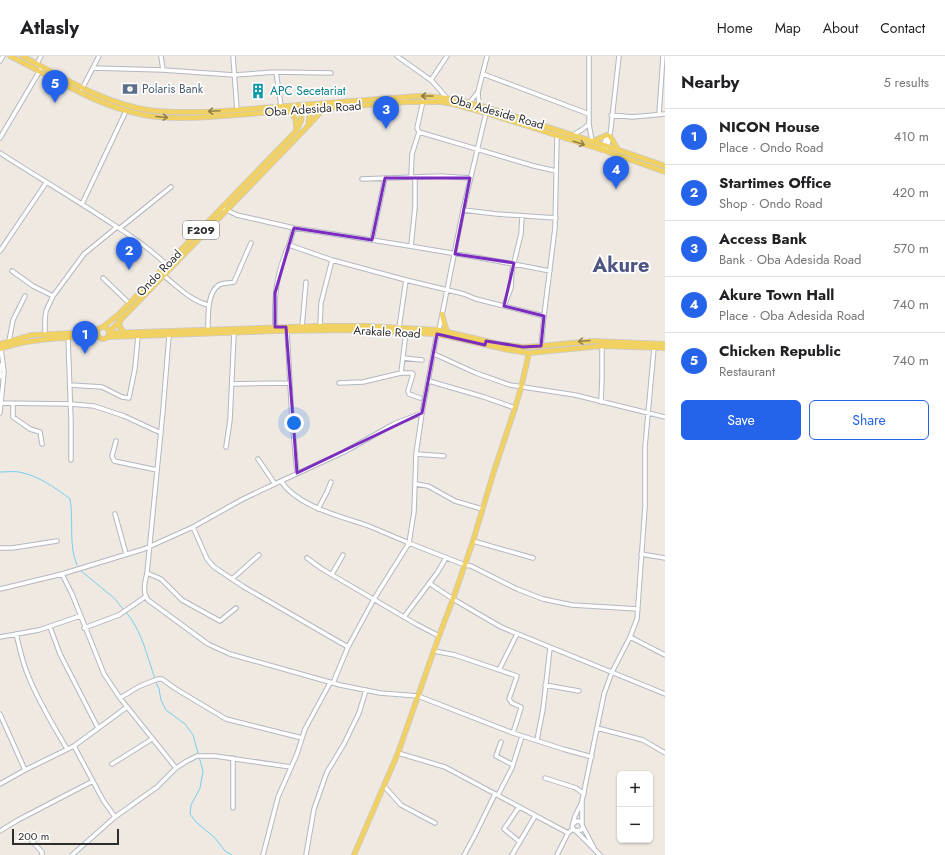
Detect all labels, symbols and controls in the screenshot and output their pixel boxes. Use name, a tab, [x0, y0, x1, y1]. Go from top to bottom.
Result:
text: Atlasly	[20, 14, 79, 41]
text: Home	[717, 18, 753, 38]
text: Map	[775, 18, 801, 38]
text: About	[823, 18, 858, 38]
text: Contact	[880, 18, 925, 38]
pin: 5	[42, 70, 68, 103]
text: Nearby	[681, 70, 739, 94]
text: 5 results	[883, 73, 929, 92]
bank icon: Polaris Bank	[121, 80, 139, 98]
place label: Polaris Bank	[142, 80, 204, 98]
building icon: APC Secetariat	[249, 82, 267, 100]
place label: APC Secetariat	[270, 82, 346, 100]
street label: Oba Adeside Road	[448, 90, 546, 134]
one-way arrow	[421, 92, 434, 100]
pin: 3	[373, 96, 399, 129]
street label: Oba Adesida Road	[264, 97, 362, 121]
one-way arrow	[208, 108, 221, 115]
one-way arrow	[155, 113, 168, 121]
text: NICON House	[719, 116, 820, 138]
text: 1	[691, 127, 697, 146]
text: 410 m	[894, 127, 929, 146]
text: Place · Ondo Road	[719, 138, 824, 157]
one-way arrow	[573, 140, 586, 147]
pin: 4	[603, 156, 629, 189]
text: Startimes Office	[719, 172, 831, 194]
text: 2	[690, 183, 698, 202]
text: 420 m	[892, 183, 929, 202]
text: Shop · Ondo Road	[719, 194, 823, 213]
road number: F209	[183, 221, 219, 239]
text: Access Bank	[719, 228, 807, 250]
pin: 2	[116, 237, 142, 270]
text: 3	[690, 239, 698, 258]
text: 570 m	[893, 239, 929, 258]
street label: Ondo Road	[132, 246, 186, 300]
text: Bank · Oba Adesida Road	[719, 250, 862, 269]
district label: Akure	[592, 251, 649, 280]
text: Akure Town Hall	[719, 284, 834, 306]
text: 4	[689, 295, 699, 314]
text: 740 m	[893, 295, 929, 314]
text: Place · Oba Adesida Road	[719, 306, 865, 325]
pin: 1	[72, 321, 98, 354]
street label: Arakale Road	[353, 321, 421, 343]
one-way arrow	[578, 338, 591, 345]
text: Chicken Republic	[719, 340, 841, 362]
text: 5	[690, 351, 698, 370]
text: 740 m	[893, 351, 929, 370]
text: Restaurant	[719, 362, 775, 381]
button: Save	[681, 400, 801, 440]
button: Share	[809, 400, 929, 440]
your location	[284, 413, 304, 433]
map controls	[617, 771, 653, 843]
button: +	[617, 771, 653, 807]
button: −	[617, 807, 653, 843]
scale bar	[12, 827, 119, 846]
text: 200 m	[18, 828, 49, 844]

